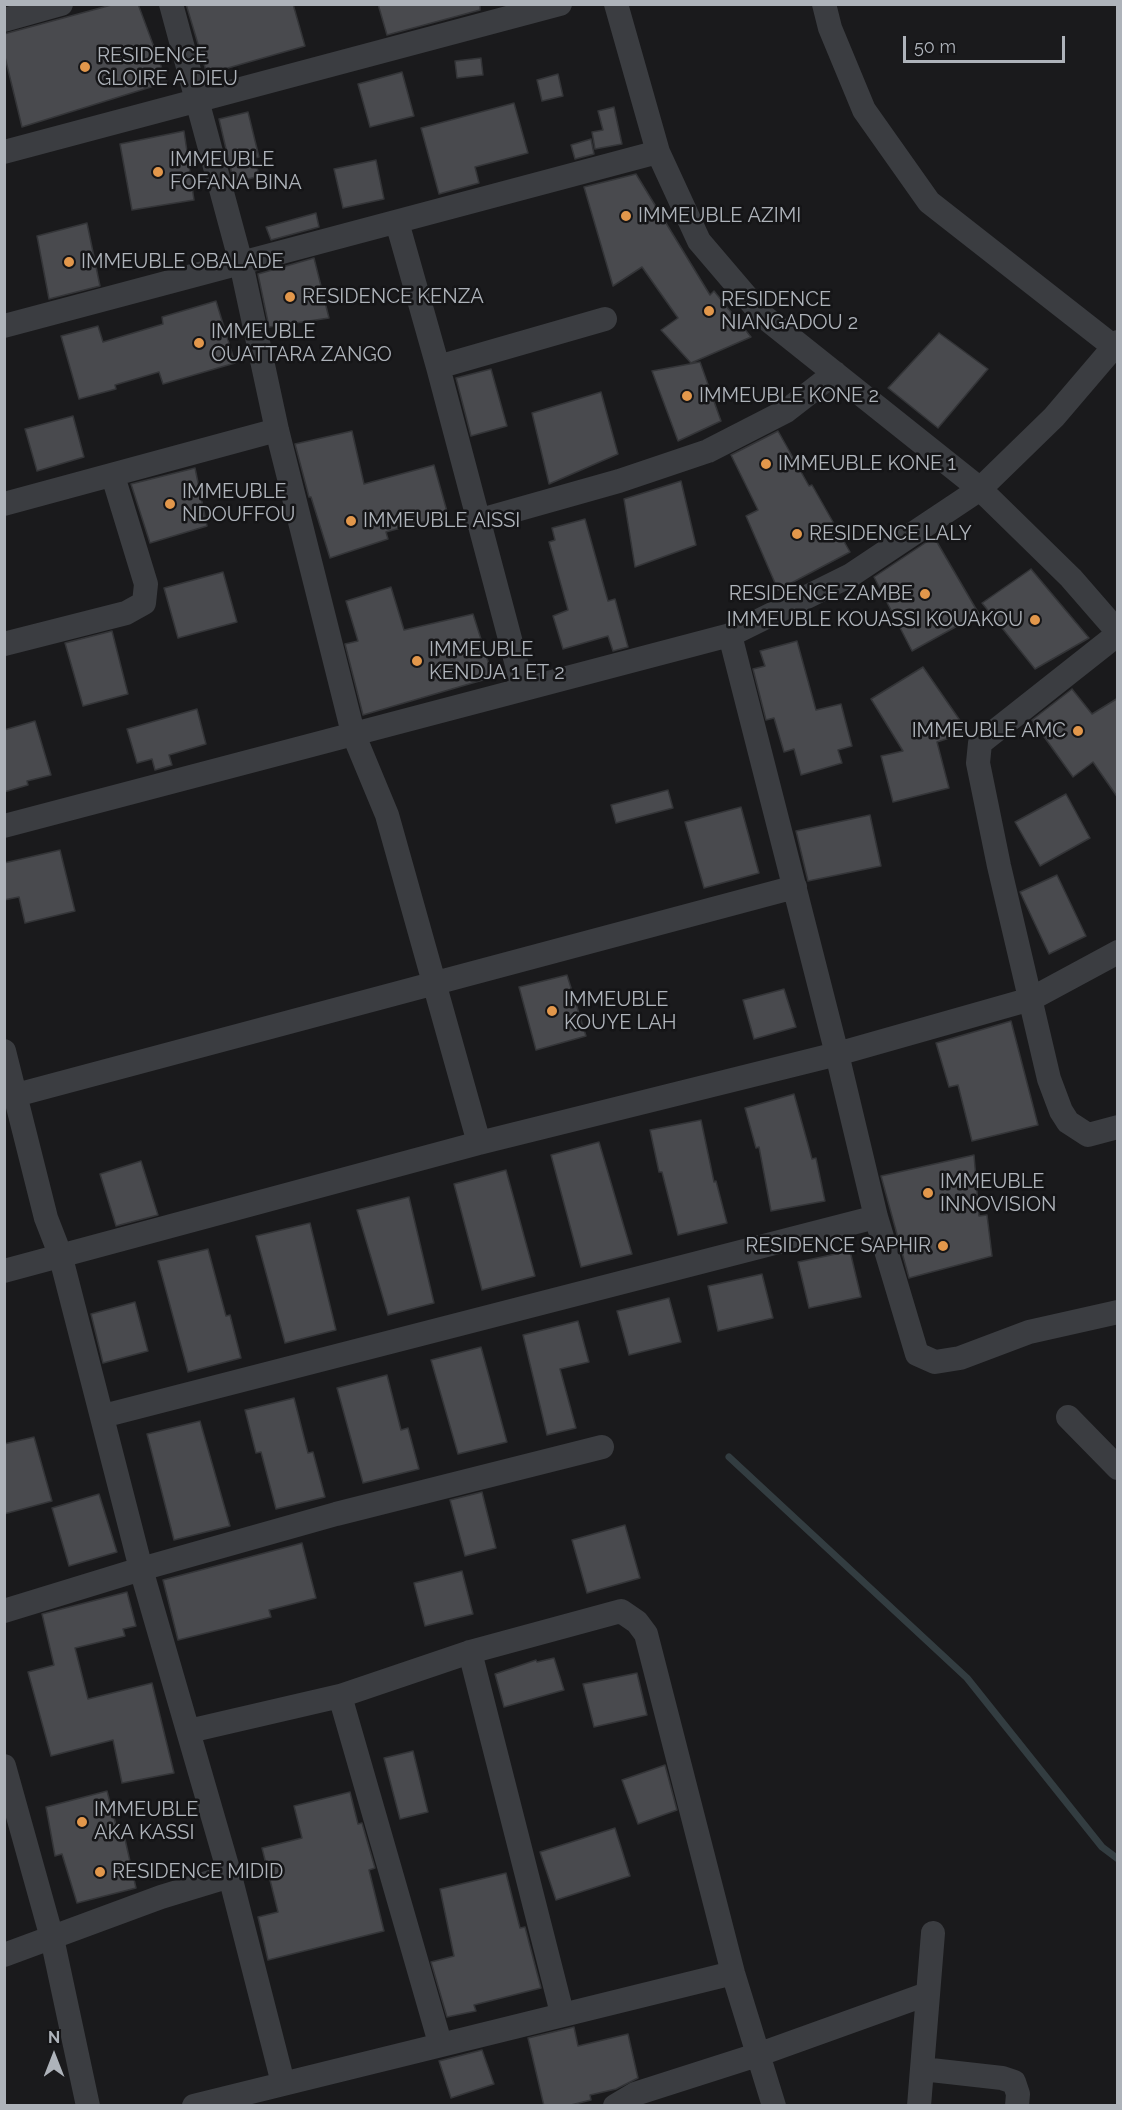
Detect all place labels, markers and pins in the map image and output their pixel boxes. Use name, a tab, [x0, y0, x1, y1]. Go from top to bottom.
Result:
place label: RESIDENCE GLOIRE A DIEU	[97, 44, 238, 91]
marker: RESIDENCE GLOIRE A DIEU	[78, 60, 92, 74]
place label: IMMEUBLE FOFANA BINA	[170, 148, 302, 195]
marker: IMMEUBLE FOFANA BINA	[151, 165, 165, 179]
place label: IMMEUBLE AZIMI	[638, 204, 801, 228]
marker: IMMEUBLE AZIMI	[619, 209, 633, 223]
place label: IMMEUBLE OBALADE	[81, 250, 284, 274]
marker: IMMEUBLE OBALADE	[62, 255, 76, 269]
place label: RESIDENCE KENZA	[302, 285, 484, 309]
place label: RESIDENCE NIANGADOU 2	[721, 288, 858, 335]
marker: RESIDENCE KENZA	[283, 290, 297, 304]
marker: RESIDENCE NIANGADOU 2	[702, 304, 716, 318]
place label: IMMEUBLE OUATTARA ZANGO	[211, 320, 392, 367]
marker: IMMEUBLE OUATTARA ZANGO	[192, 336, 206, 350]
place label: IMMEUBLE KONE 2	[699, 384, 879, 408]
marker: IMMEUBLE KONE 2	[680, 389, 694, 403]
place label: IMMEUBLE KONE 1	[778, 452, 956, 476]
marker: IMMEUBLE KONE 1	[759, 457, 773, 471]
place label: IMMEUBLE NDOUFFOU	[182, 480, 295, 527]
marker: IMMEUBLE NDOUFFOU	[163, 497, 177, 511]
place label: IMMEUBLE AISSI	[363, 509, 520, 533]
marker: IMMEUBLE AISSI	[344, 514, 358, 528]
place label: RESIDENCE LALY	[809, 522, 972, 546]
marker: RESIDENCE LALY	[790, 527, 804, 541]
place label: RESIDENCE ZAMBE	[729, 582, 913, 606]
marker: RESIDENCE ZAMBE	[918, 587, 932, 601]
place label: IMMEUBLE KOUASSI KOUAKOU	[727, 608, 1023, 632]
marker: IMMEUBLE KOUASSI KOUAKOU	[1028, 613, 1042, 627]
place label: IMMEUBLE KENDJA 1 ET 2	[429, 638, 565, 685]
marker: IMMEUBLE KENDJA 1 ET 2	[410, 654, 424, 668]
place label: IMMEUBLE AMC	[912, 719, 1066, 743]
marker: IMMEUBLE AMC	[1071, 724, 1085, 738]
place label: IMMEUBLE KOUYE LAH	[564, 988, 676, 1035]
marker: IMMEUBLE KOUYE LAH	[545, 1004, 559, 1018]
place label: IMMEUBLE INNOVISION	[940, 1170, 1056, 1217]
marker: IMMEUBLE INNOVISION	[921, 1186, 935, 1200]
place label: RESIDENCE SAPHIR	[745, 1234, 931, 1258]
marker: RESIDENCE SAPHIR	[936, 1239, 950, 1253]
place label: IMMEUBLE AKA KASSI	[94, 1798, 198, 1845]
marker: IMMEUBLE AKA KASSI	[75, 1815, 89, 1829]
place label: RESIDENCE MIDID	[112, 1860, 283, 1884]
marker: RESIDENCE MIDID	[93, 1865, 107, 1879]

